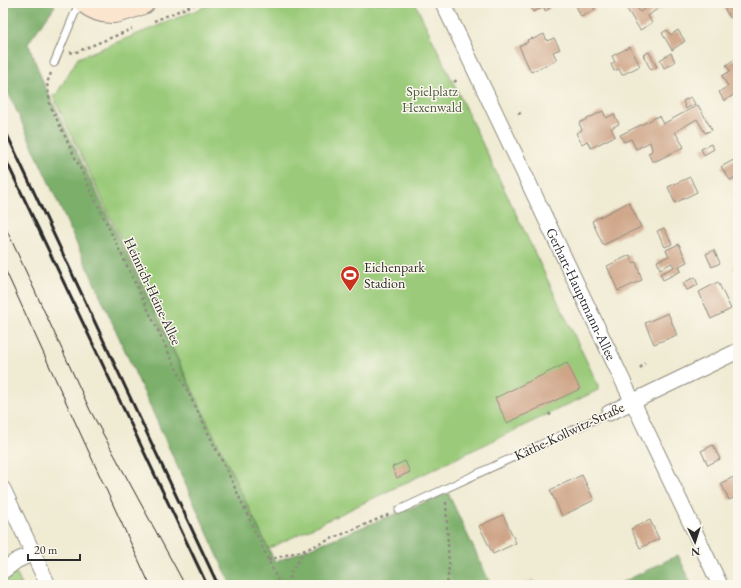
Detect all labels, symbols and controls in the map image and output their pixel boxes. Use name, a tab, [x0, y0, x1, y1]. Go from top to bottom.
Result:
park label: Spielplatz Hexenwald	[402, 82, 463, 116]
street label: Gerhart-Hauptmann-Allee	[542, 225, 621, 363]
street label: Heinrich-Heine-Allee	[120, 234, 186, 348]
place label: Eichenpark Stadion	[364, 258, 425, 292]
sports icon: Eichenpark Stadion	[339, 264, 361, 292]
street label: Käthe-Kollwitz-Straße	[511, 397, 627, 464]
north arrow	[675, 522, 715, 562]
scale bar	[28, 536, 80, 562]
text: 20 m	[34, 542, 58, 558]
text: N	[691, 545, 701, 559]

